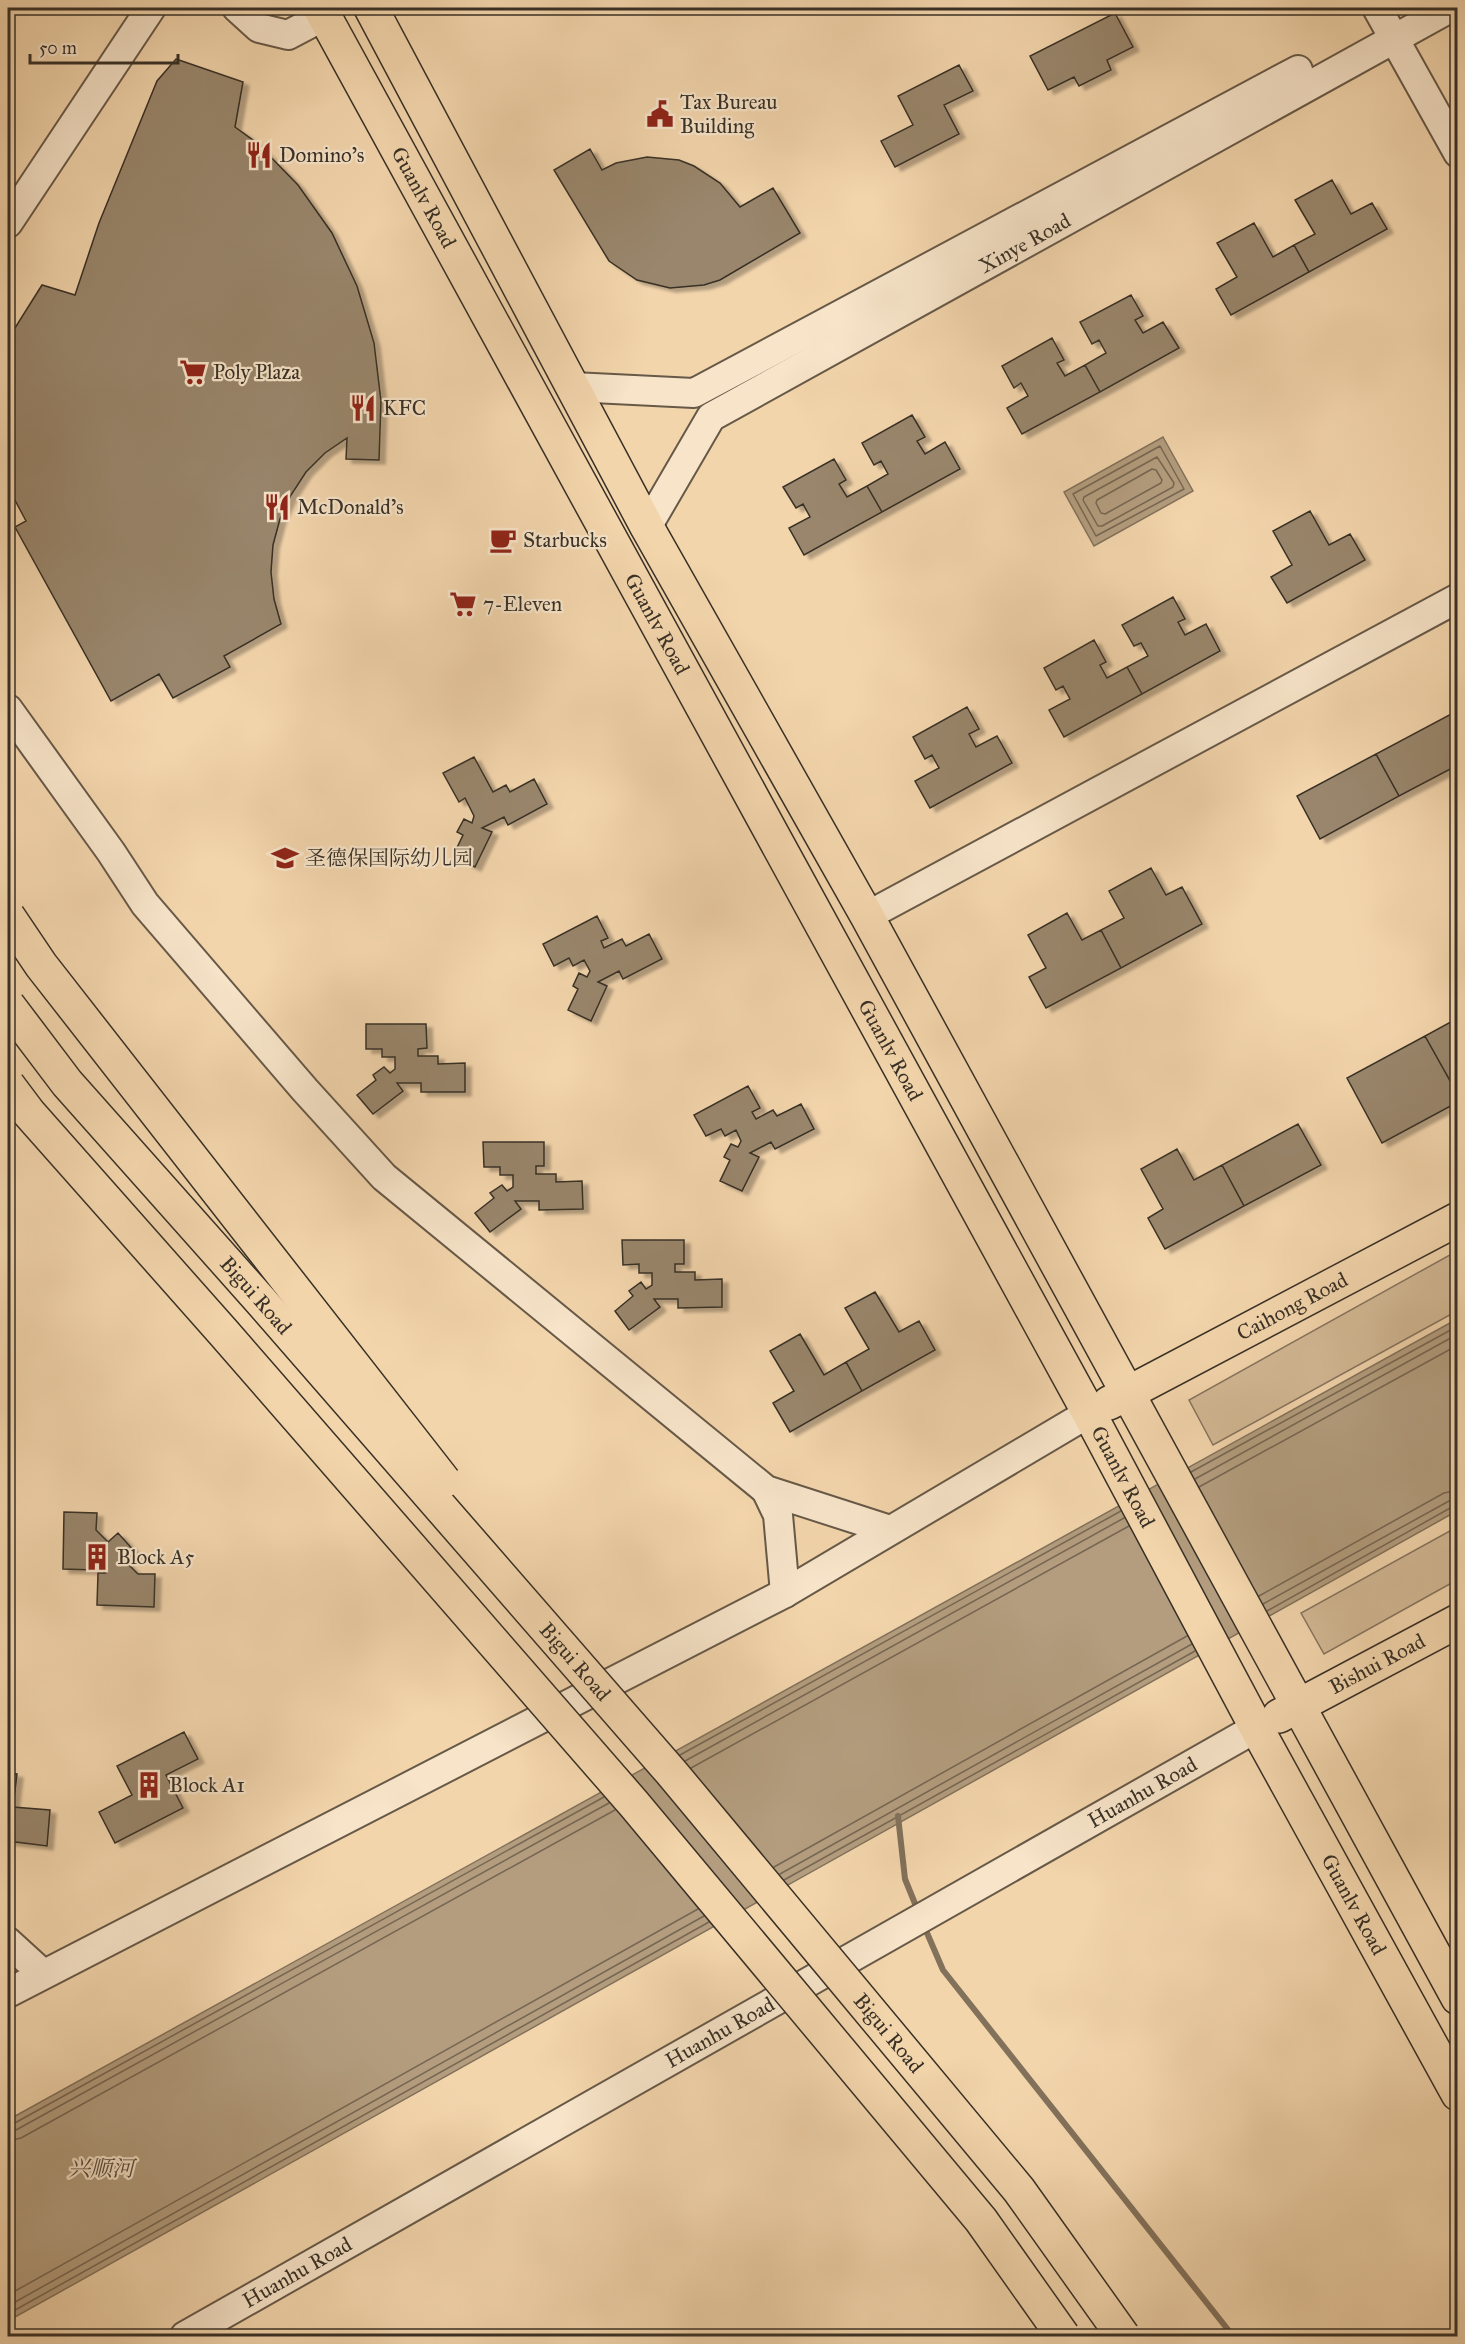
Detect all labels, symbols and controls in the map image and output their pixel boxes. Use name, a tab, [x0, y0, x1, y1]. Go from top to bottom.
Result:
scale bar	[30, 27, 178, 65]
text: 50 m	[39, 37, 77, 59]
place label: Tax Bureau Building	[680, 89, 777, 139]
public building icon: Tax Bureau Building	[645, 99, 675, 129]
restaurant icon: Domino's	[244, 140, 274, 170]
place label: Domino's	[279, 142, 365, 168]
street label: Guanlv Road	[385, 142, 462, 253]
street label: Xinye Road	[975, 207, 1076, 279]
supermarket icon: Poly Plaza	[178, 357, 208, 387]
place label: Poly Plaza	[213, 359, 300, 385]
restaurant icon: KFC	[348, 393, 378, 423]
place label: KFC	[383, 395, 426, 421]
restaurant icon: McDonald's	[262, 492, 292, 522]
place label: McDonald's	[297, 494, 404, 520]
cafe icon: Starbucks	[488, 525, 518, 555]
place label: Starbucks	[523, 527, 607, 553]
street label: Guanlv Road	[619, 569, 695, 679]
supermarket icon: 7-Eleven	[448, 589, 478, 619]
place label: 7-Eleven	[483, 591, 562, 617]
school or university icon: 圣德保国际幼儿园	[270, 843, 300, 873]
place label: 圣德保国际幼儿园	[305, 845, 473, 871]
street label: Guanlv Road	[852, 995, 929, 1106]
street label: Bigui Road	[214, 1251, 298, 1340]
street label: Caihong Road	[1232, 1266, 1352, 1346]
street label: Guanlv Road	[1085, 1421, 1161, 1533]
building icon: Block A5	[82, 1542, 112, 1572]
place label: Block A5	[117, 1544, 194, 1570]
street label: Bigui Road	[534, 1617, 617, 1707]
street label: Bishui Road	[1325, 1628, 1430, 1700]
street label: Huanhu Road	[1083, 1751, 1202, 1834]
building icon: Block A1	[134, 1770, 164, 1800]
place label: Block A1	[169, 1772, 245, 1798]
street label: Guanlv Road	[1315, 1849, 1392, 1960]
street label: Bigui Road	[848, 1988, 929, 2079]
street label: Huanhu Road	[661, 1991, 779, 2074]
water label: 兴顺河	[68, 2155, 138, 2182]
street label: Huanhu Road	[238, 2231, 357, 2314]

